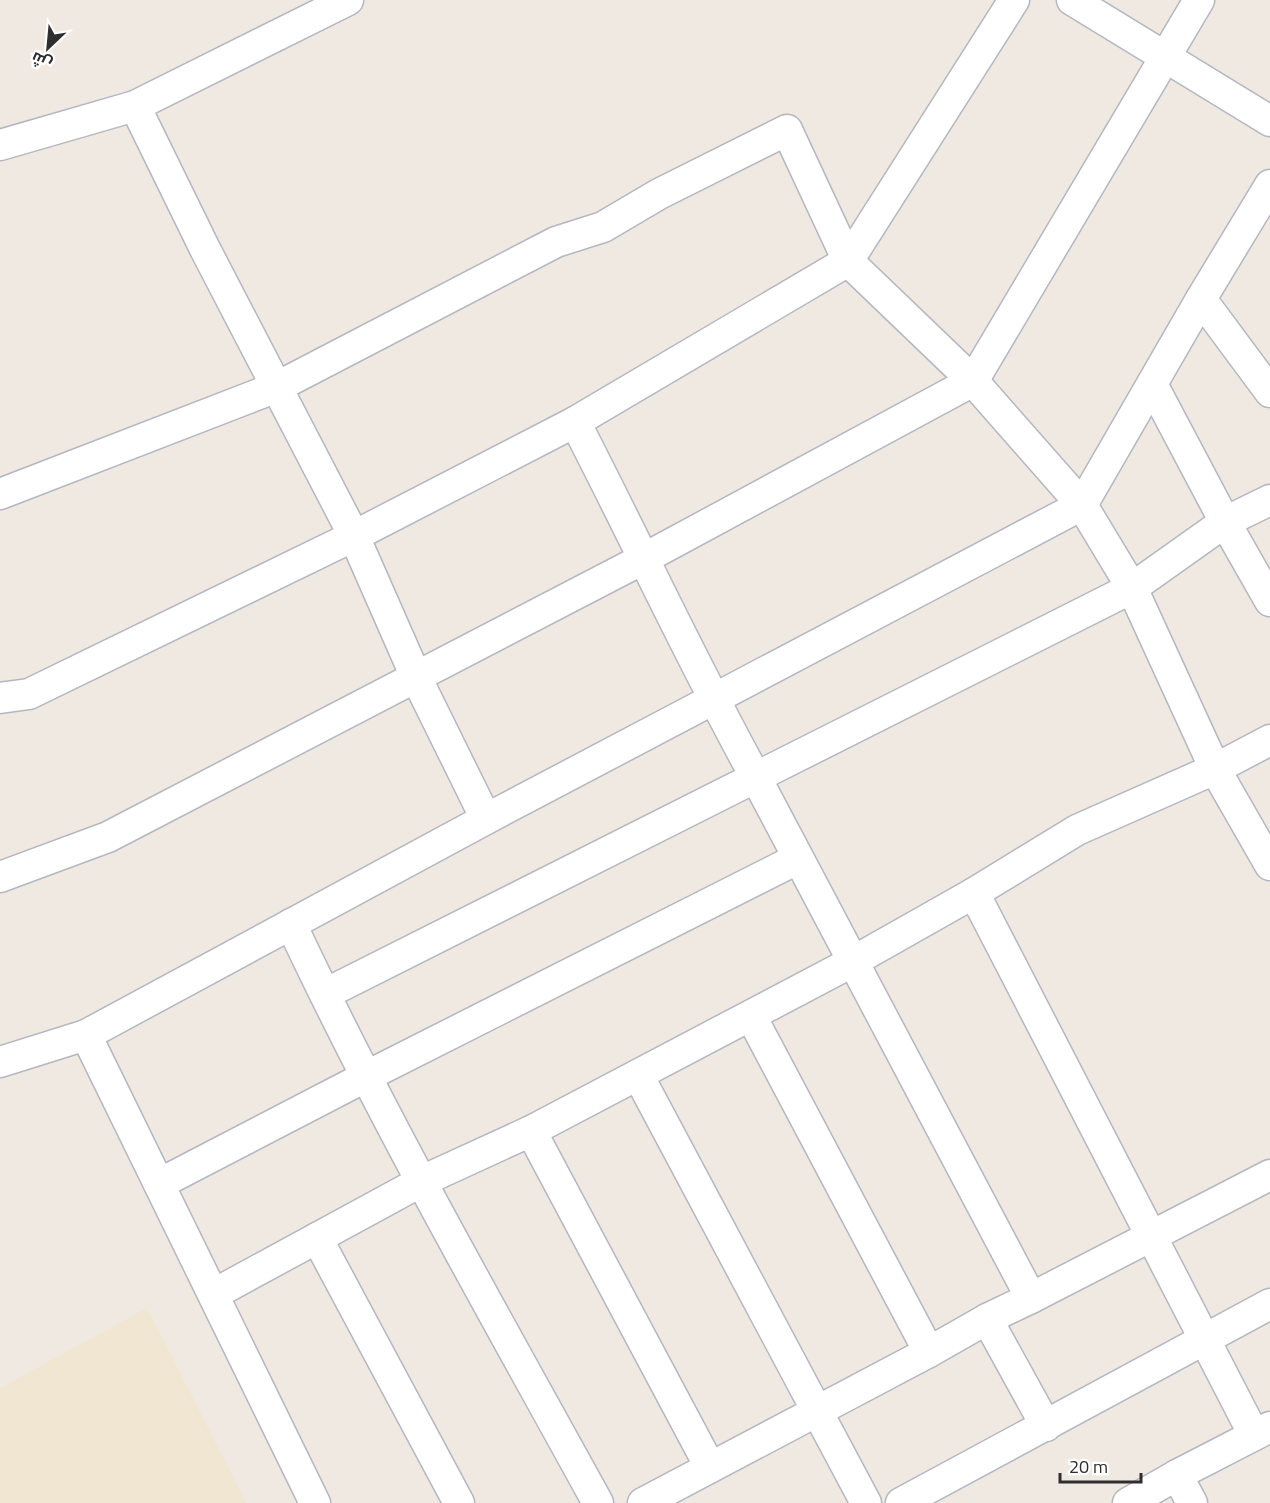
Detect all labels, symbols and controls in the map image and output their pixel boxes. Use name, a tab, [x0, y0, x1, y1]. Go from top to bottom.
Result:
north arrow	[18, 18, 78, 78]
text: ش	[27, 46, 56, 77]
scale bar	[1060, 1446, 1141, 1484]
text: 20 m	[1069, 1453, 1108, 1480]

